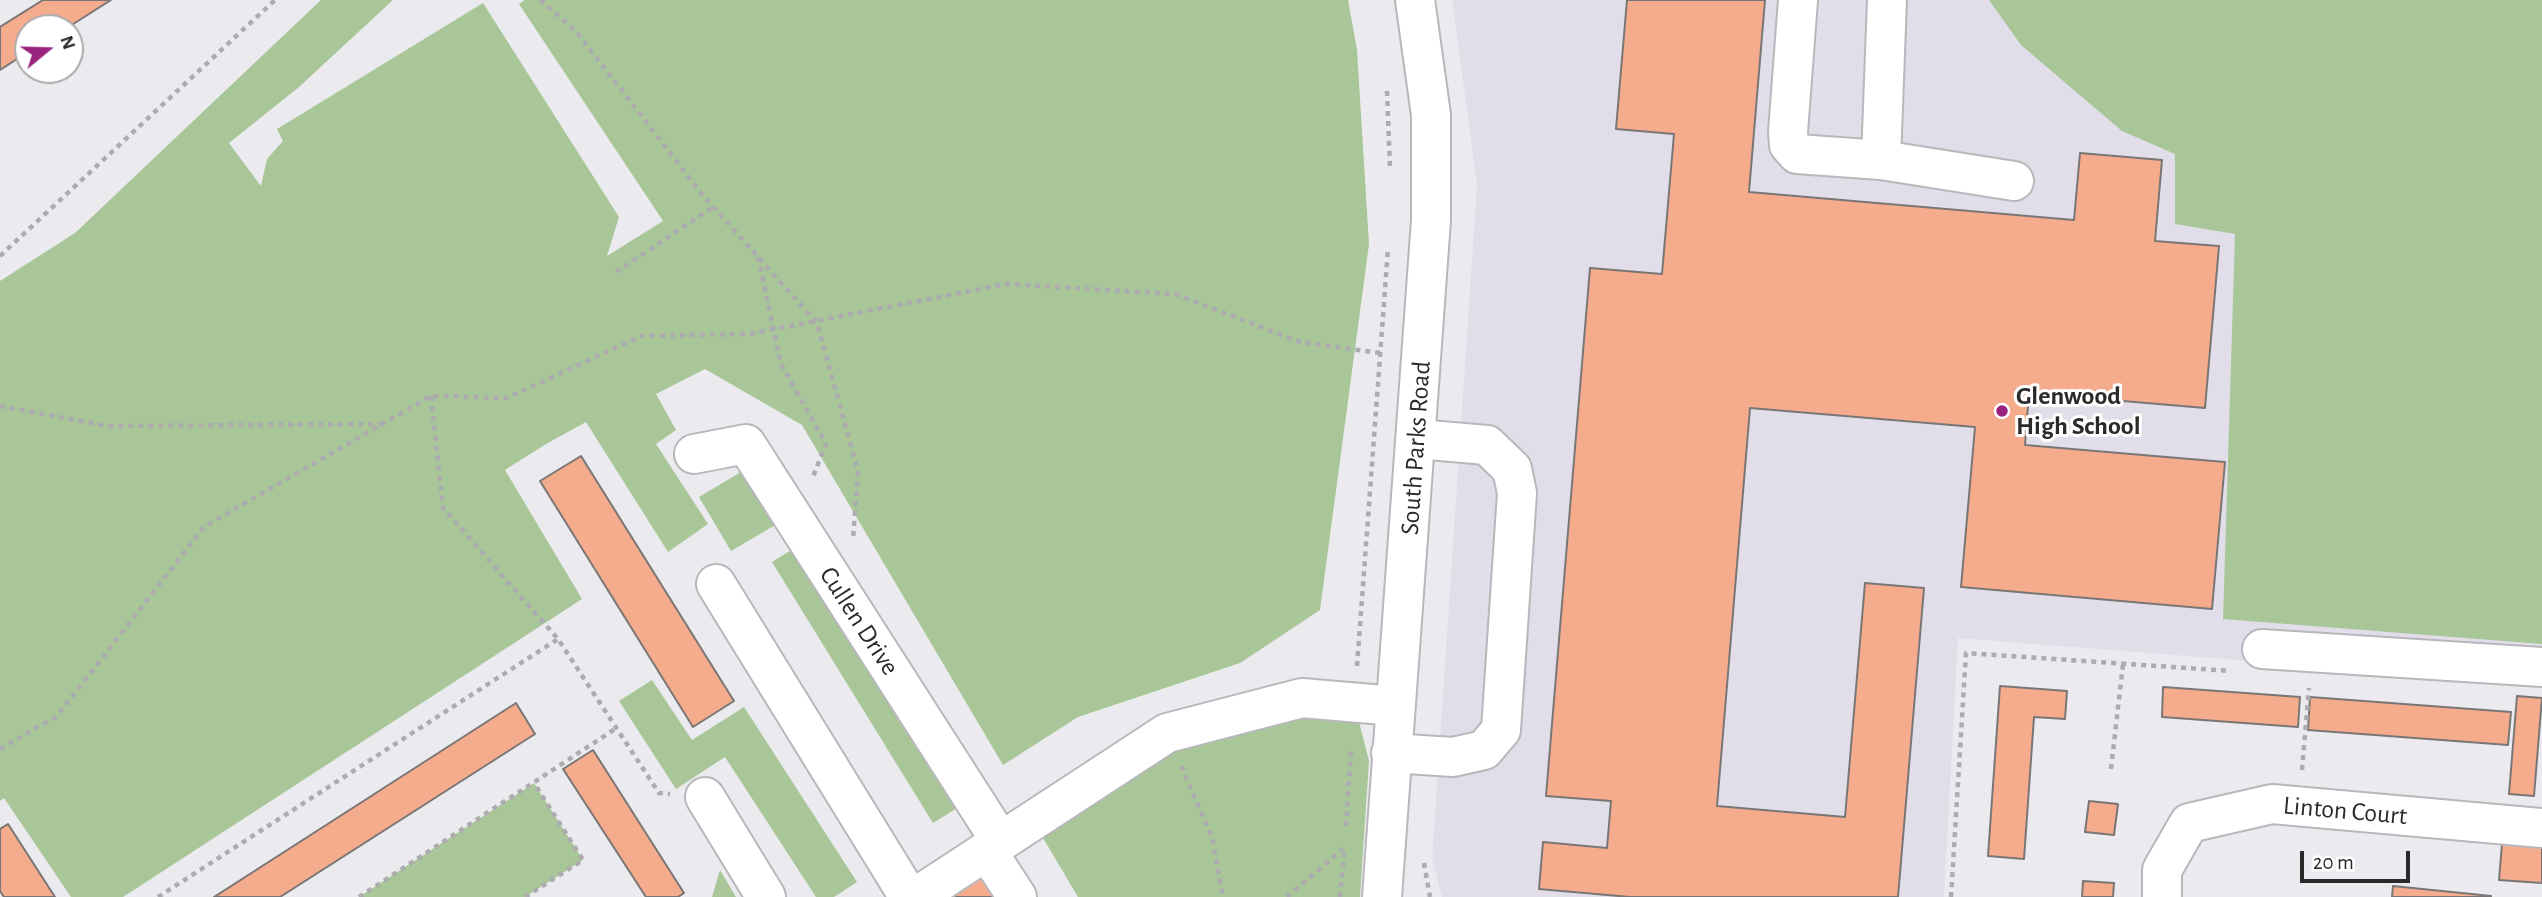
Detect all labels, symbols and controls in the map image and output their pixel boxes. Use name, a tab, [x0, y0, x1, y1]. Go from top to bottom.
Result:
north arrow	[14, 14, 84, 84]
text: N	[56, 33, 79, 52]
street label: South Parks Road	[1394, 360, 1438, 536]
place label: Glenwood High School	[2016, 380, 2140, 442]
marker: Glenwood High School	[1994, 403, 2010, 419]
street label: Cullen Drive	[812, 561, 906, 681]
street label: Linton Court	[2282, 790, 2408, 832]
scale bar	[2304, 838, 2414, 882]
text: 20 m	[2313, 852, 2354, 873]

